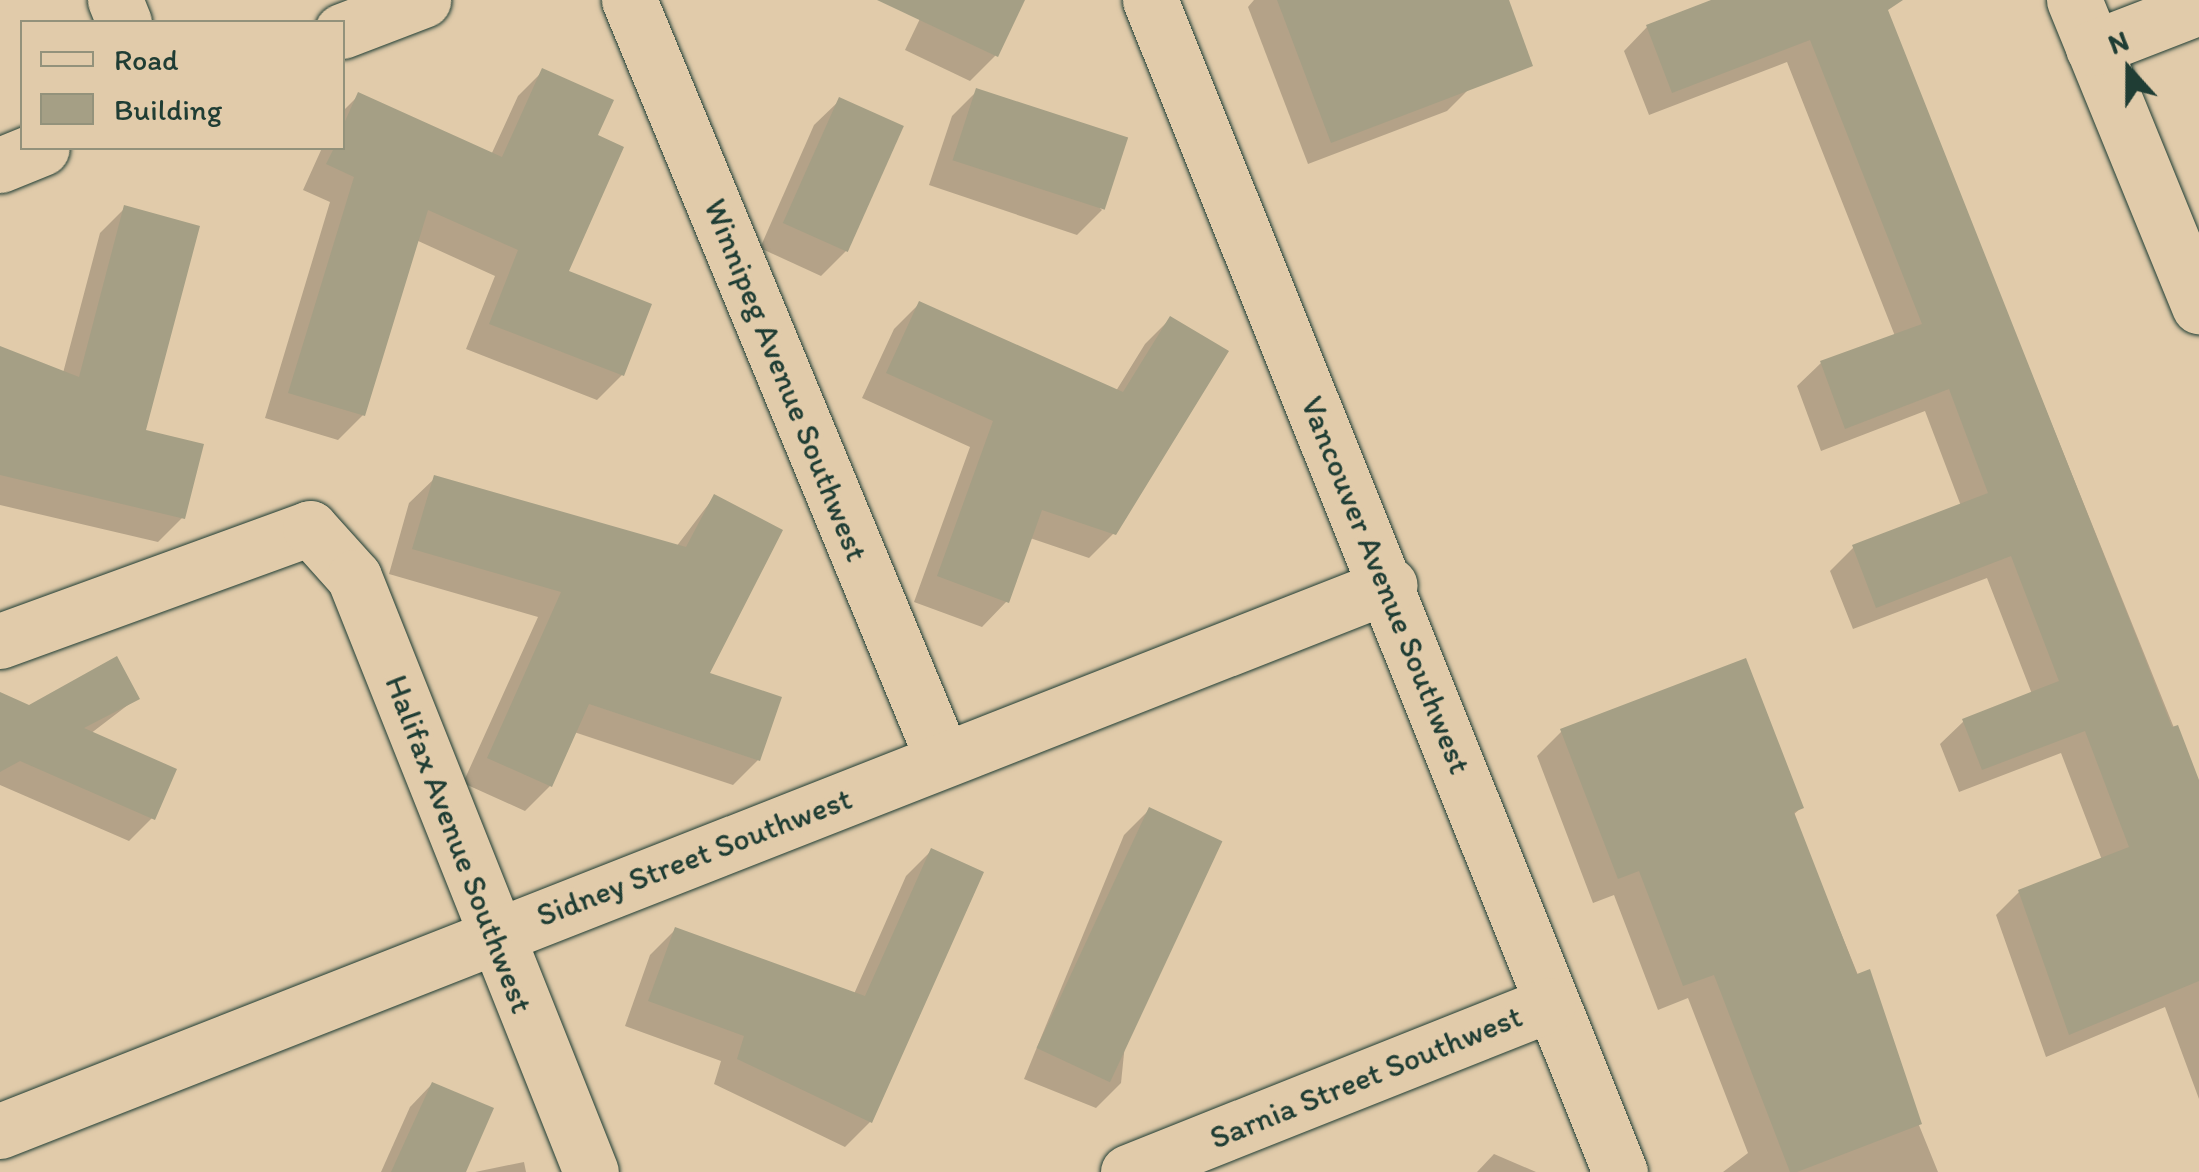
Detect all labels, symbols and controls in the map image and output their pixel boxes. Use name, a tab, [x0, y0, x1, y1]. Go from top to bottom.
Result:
legend	[20, 20, 345, 150]
north arrow	[2079, 20, 2179, 120]
text: N	[2103, 23, 2133, 61]
text: Road	[114, 41, 179, 78]
text: Building	[114, 91, 222, 128]
street label: Winnipeg Avenue Southwest	[696, 194, 876, 566]
street label: Vancouver Avenue Southwest	[1293, 392, 1479, 778]
street label: Halifax Avenue Southwest	[377, 670, 541, 1018]
street label: Sidney Street Southwest	[531, 779, 857, 935]
street label: Sarnia Street Southwest	[1205, 997, 1527, 1157]

